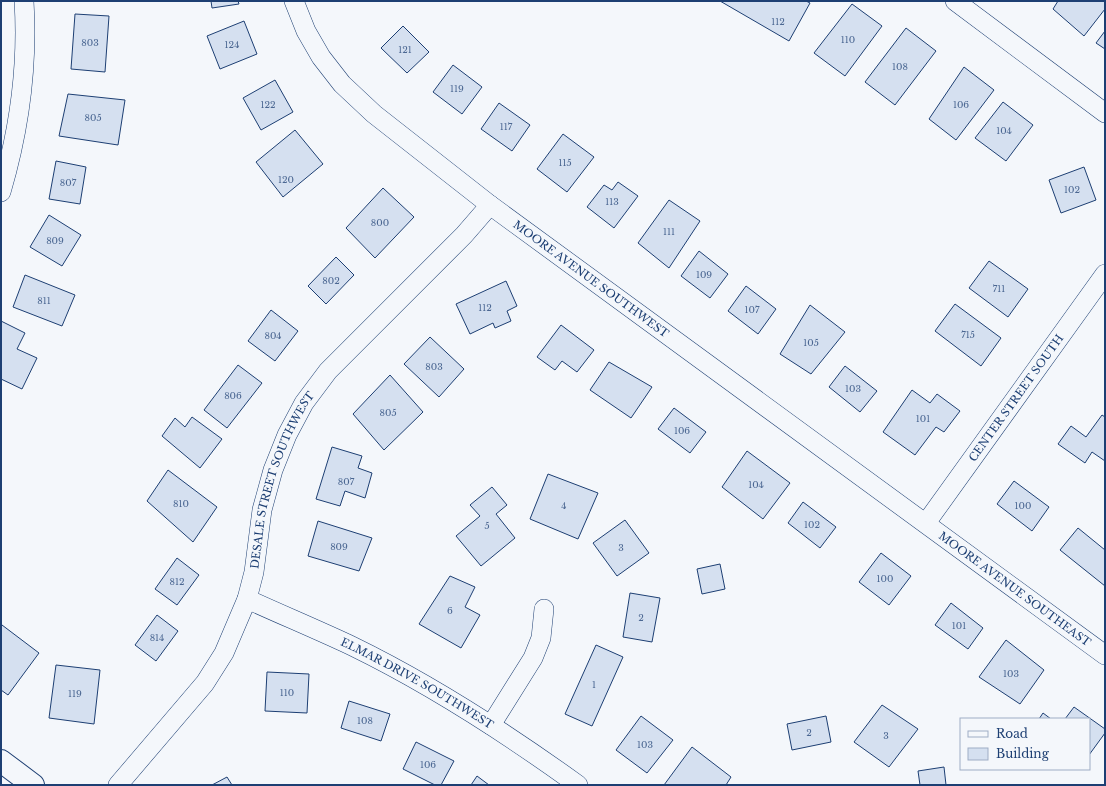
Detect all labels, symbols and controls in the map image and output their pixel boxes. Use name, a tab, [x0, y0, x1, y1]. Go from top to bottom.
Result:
house number: 112	[771, 16, 785, 27]
house number: 110	[841, 34, 855, 45]
house number: 803	[81, 37, 99, 48]
house number: 124	[225, 39, 239, 50]
house number: 121	[398, 44, 412, 55]
house number: 108	[892, 61, 908, 72]
house number: 119	[450, 83, 464, 94]
house number: 122	[260, 99, 276, 110]
house number: 106	[953, 99, 969, 110]
house number: 805	[85, 112, 102, 123]
house number: 117	[500, 121, 513, 132]
house number: 104	[996, 125, 1012, 136]
house number: 115	[558, 157, 572, 168]
house number: 120	[278, 174, 294, 185]
house number: 807	[60, 177, 77, 188]
house number: 102	[1064, 184, 1080, 195]
house number: 113	[605, 196, 619, 207]
house number: 800	[371, 217, 389, 228]
street label: MOORE AVENUE SOUTHWEST	[510, 217, 672, 341]
house number: 111	[663, 226, 675, 237]
house number: 809	[46, 235, 64, 246]
house number: 109	[696, 269, 712, 280]
house number: 802	[322, 275, 340, 286]
house number: 711	[993, 283, 1005, 294]
house number: 811	[37, 295, 51, 306]
house number: 112	[478, 302, 492, 313]
house number: 107	[745, 304, 760, 315]
house number: 715	[961, 329, 975, 340]
house number: 804	[264, 330, 282, 341]
street label: CENTER STREET SOUTH	[965, 332, 1066, 464]
house number: 105	[803, 337, 819, 348]
house number: 803	[425, 361, 443, 372]
house number: 103	[845, 383, 861, 394]
street label: DESALE STREET SOUTHWEST	[247, 389, 317, 570]
house number: 806	[224, 390, 242, 401]
house number: 805	[380, 407, 397, 418]
house number: 101	[916, 413, 930, 424]
house number: 106	[674, 425, 690, 436]
house number: 807	[338, 476, 355, 487]
house number: 104	[748, 479, 764, 490]
house number: 810	[173, 498, 189, 509]
house number: 4	[561, 500, 567, 511]
house number: 100	[1015, 500, 1031, 511]
house number: 102	[804, 519, 820, 530]
house number: 5	[484, 520, 490, 531]
street label: MOORE AVENUE SOUTHEAST	[936, 529, 1094, 649]
house number: 809	[330, 541, 348, 552]
house number: 3	[618, 542, 624, 553]
house number: 100	[877, 573, 893, 584]
house number: 812	[169, 576, 185, 587]
house number: 6	[447, 605, 453, 616]
house number: 2	[638, 612, 644, 623]
house number: 101	[952, 620, 966, 631]
house number: 814	[150, 632, 164, 643]
street label: ELMAR DRIVE SOUTHWEST	[339, 635, 496, 732]
house number: 103	[1003, 668, 1019, 679]
house number: 1	[592, 679, 596, 690]
house number: 110	[280, 687, 294, 698]
house number: 119	[68, 688, 82, 699]
house number: 108	[357, 715, 373, 726]
legend	[960, 718, 1090, 770]
text: Road	[996, 726, 1028, 741]
house number: 2	[806, 727, 812, 738]
house number: 3	[883, 730, 889, 741]
house number: 103	[637, 739, 653, 750]
text: Building	[996, 746, 1050, 761]
house number: 106	[420, 759, 436, 770]

